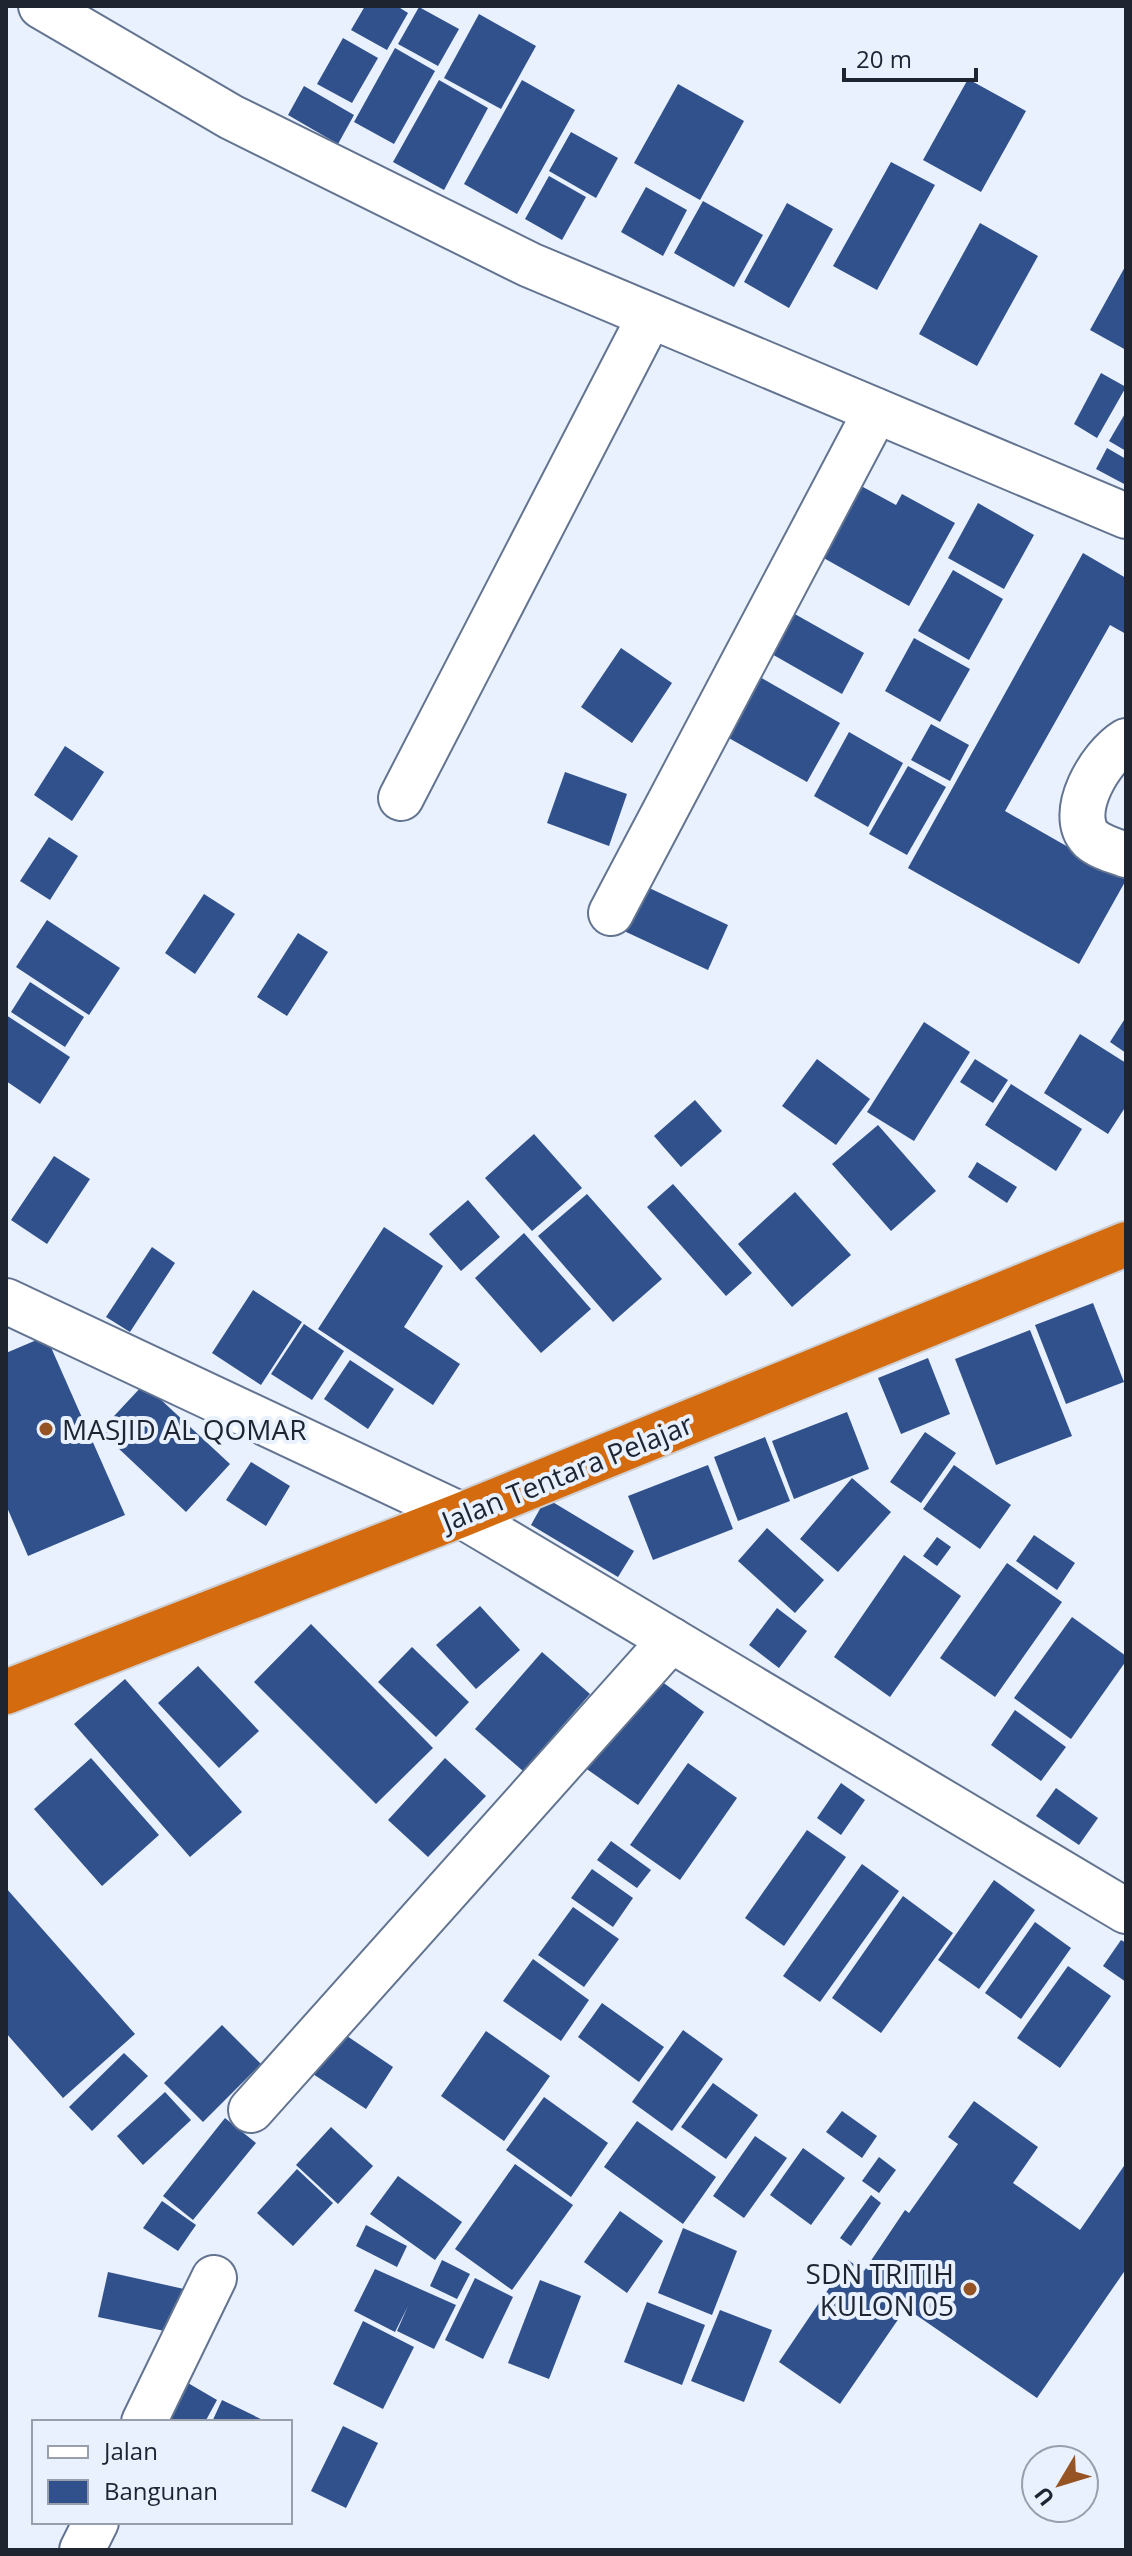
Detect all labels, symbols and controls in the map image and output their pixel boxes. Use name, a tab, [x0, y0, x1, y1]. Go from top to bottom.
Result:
scale bar	[844, 32, 976, 82]
text: 20 m	[856, 42, 912, 75]
street label: Jalan Tentara Pelajar	[433, 1404, 699, 1541]
place label: MASJID AL QOMAR	[62, 1410, 307, 1448]
marker: MASJID AL QOMAR	[37, 1420, 55, 1438]
place label: SDN TRITIH KULON 05	[806, 2254, 954, 2324]
marker: SDN TRITIH KULON 05	[961, 2280, 979, 2298]
legend	[32, 2420, 292, 2524]
text: Jalan	[102, 2434, 158, 2467]
north arrow	[1020, 2444, 1100, 2524]
text: Bangunan	[104, 2474, 218, 2507]
text: U	[1027, 2481, 1060, 2513]

